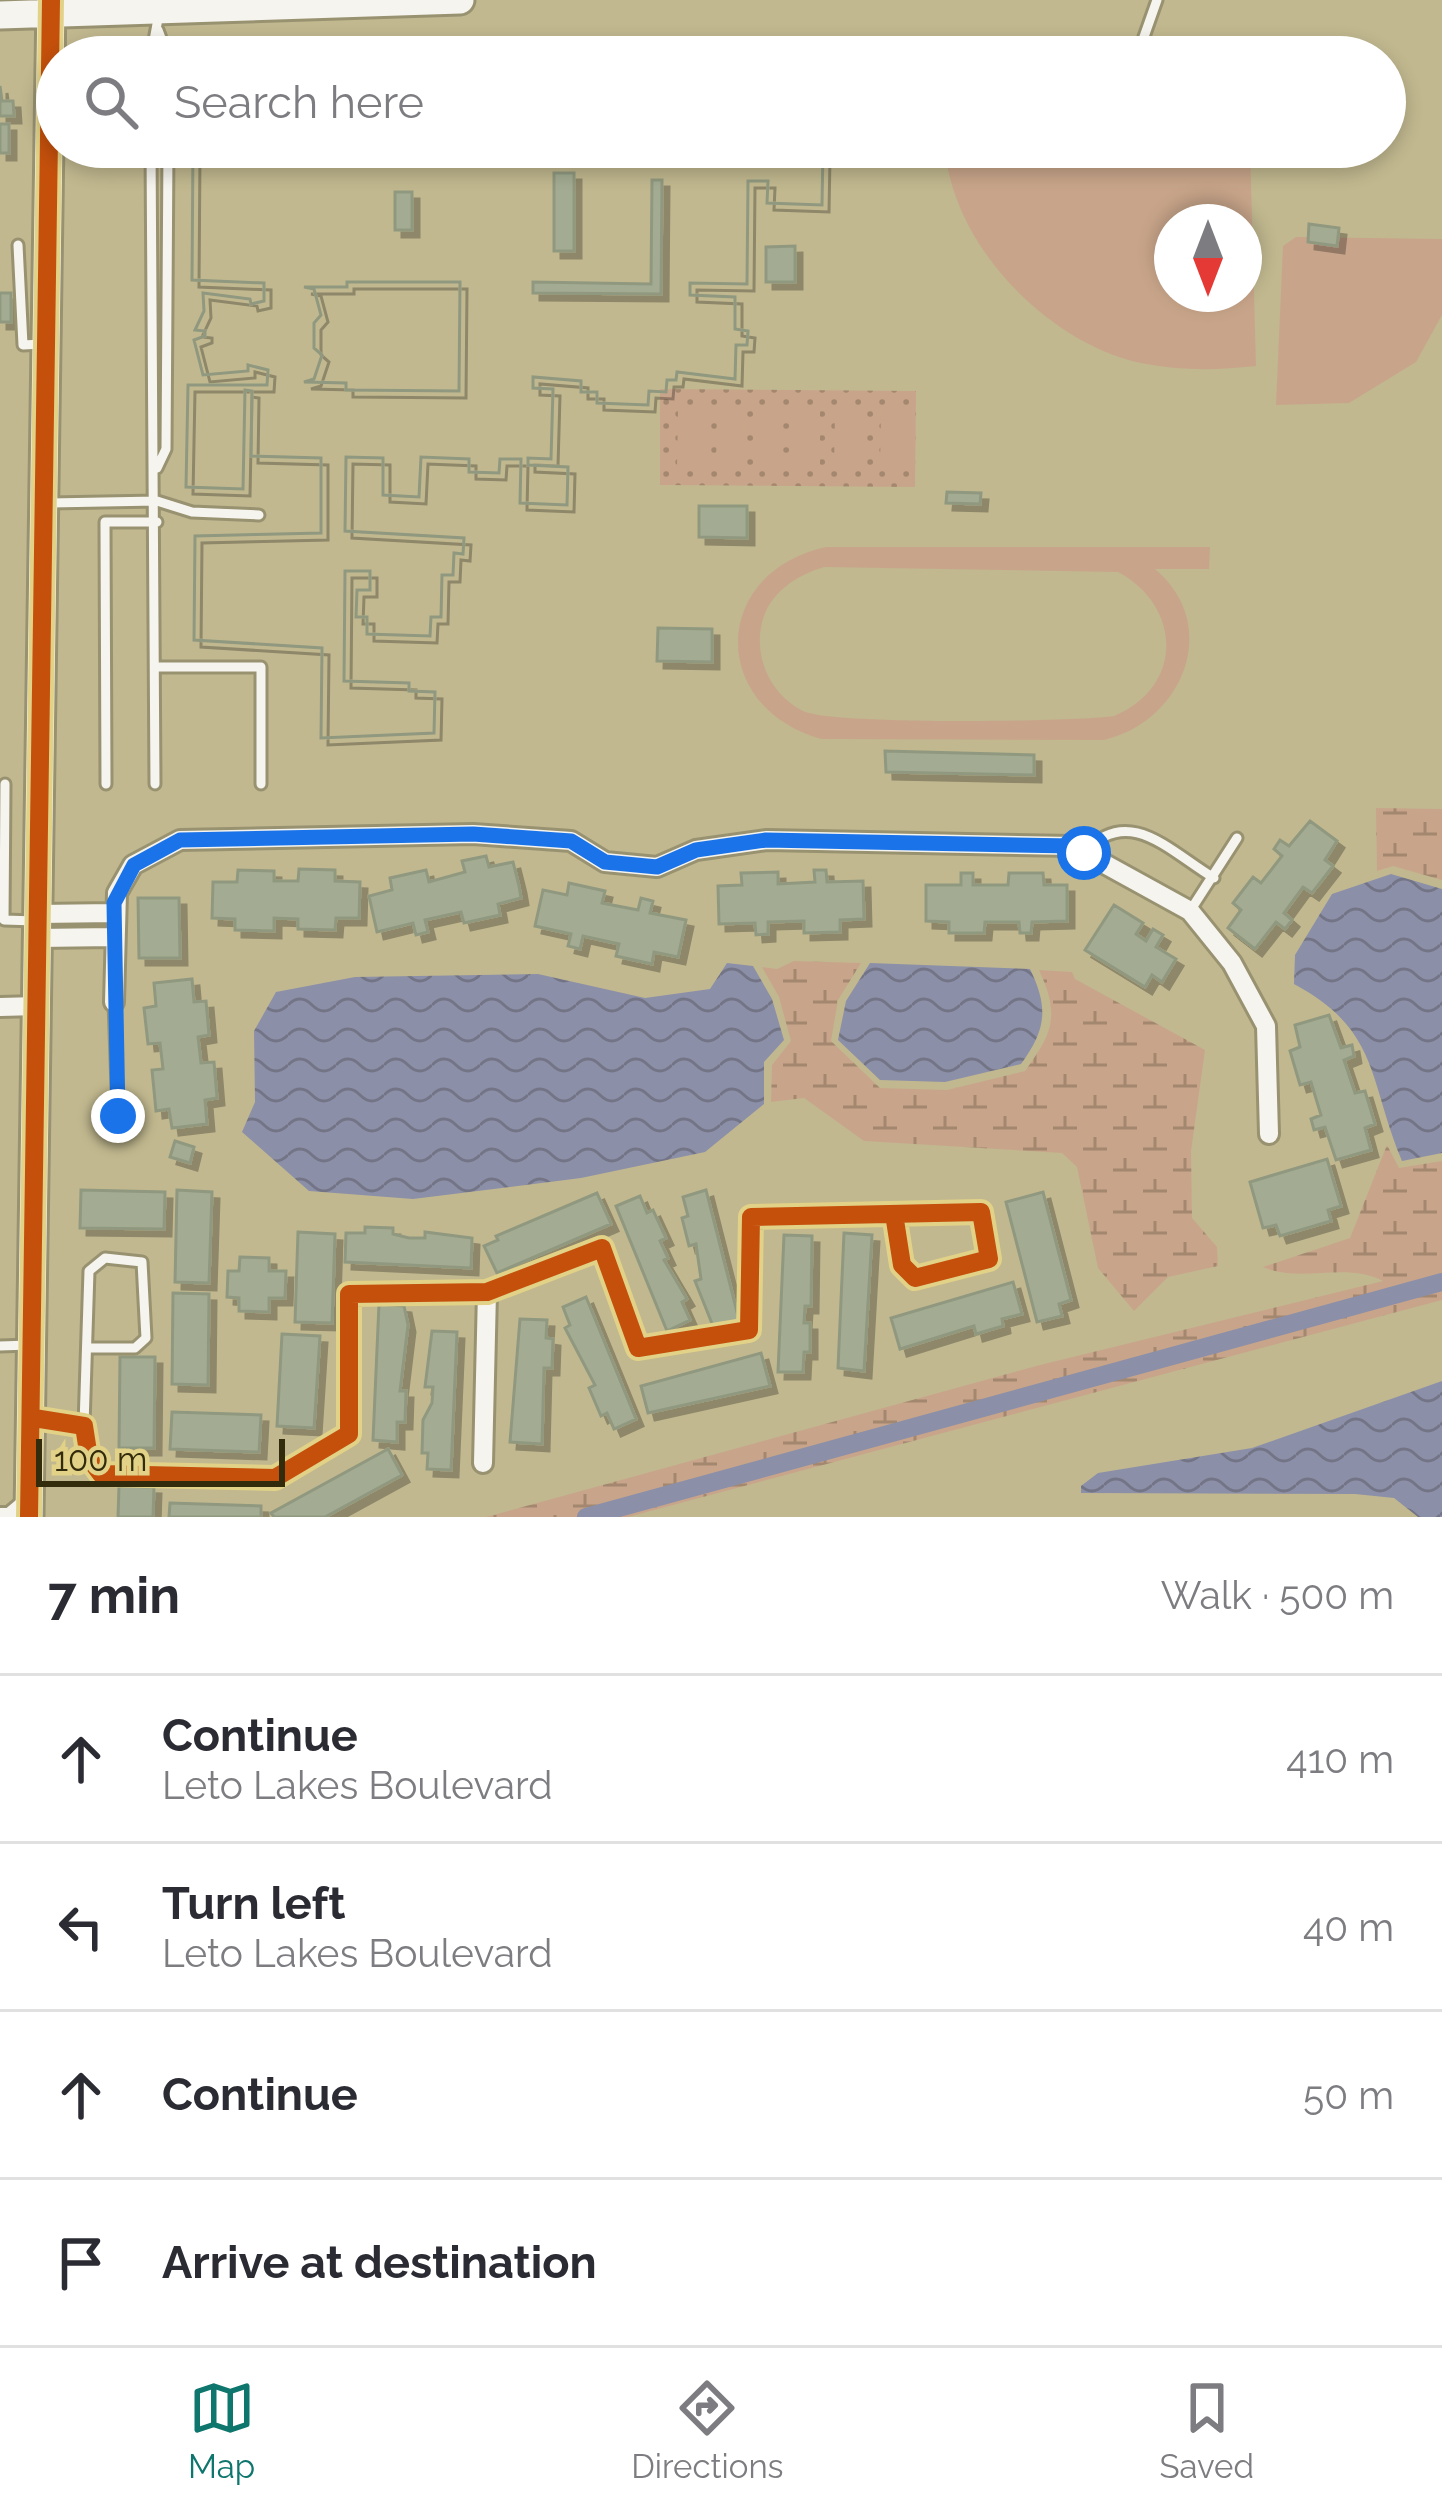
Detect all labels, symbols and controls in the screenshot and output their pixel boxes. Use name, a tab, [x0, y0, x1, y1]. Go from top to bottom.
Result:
search box	[36, 36, 1406, 168]
icon: search	[78, 69, 144, 135]
text: Search here	[174, 76, 424, 129]
north arrow	[1154, 204, 1262, 312]
route start	[1057, 826, 1111, 880]
route end	[91, 1089, 145, 1143]
scale bar	[36, 1433, 285, 1486]
text: 100 m	[54, 1440, 147, 1479]
text: 7 min	[48, 1565, 180, 1625]
text: Walk · 500 m	[1161, 1572, 1394, 1618]
text: Continue	[162, 1709, 358, 1762]
icon: ahead	[48, 1726, 114, 1792]
text: 410 m	[1286, 1736, 1394, 1782]
text: Leto Lakes Boulevard	[162, 1762, 552, 1808]
text: Turn left	[162, 1877, 345, 1930]
icon: left	[48, 1894, 114, 1960]
text: 40 m	[1303, 1904, 1394, 1950]
text: Leto Lakes Boulevard	[162, 1930, 552, 1976]
icon: ahead	[48, 2062, 114, 2128]
text: Continue	[162, 2068, 358, 2121]
text: 50 m	[1303, 2072, 1394, 2118]
icon: arrive	[48, 2230, 114, 2296]
text: Arrive at destination	[162, 2236, 597, 2289]
tab: Map	[188, 2375, 255, 2486]
tab: Directions	[631, 2375, 784, 2486]
tab: Saved	[1160, 2375, 1254, 2486]

